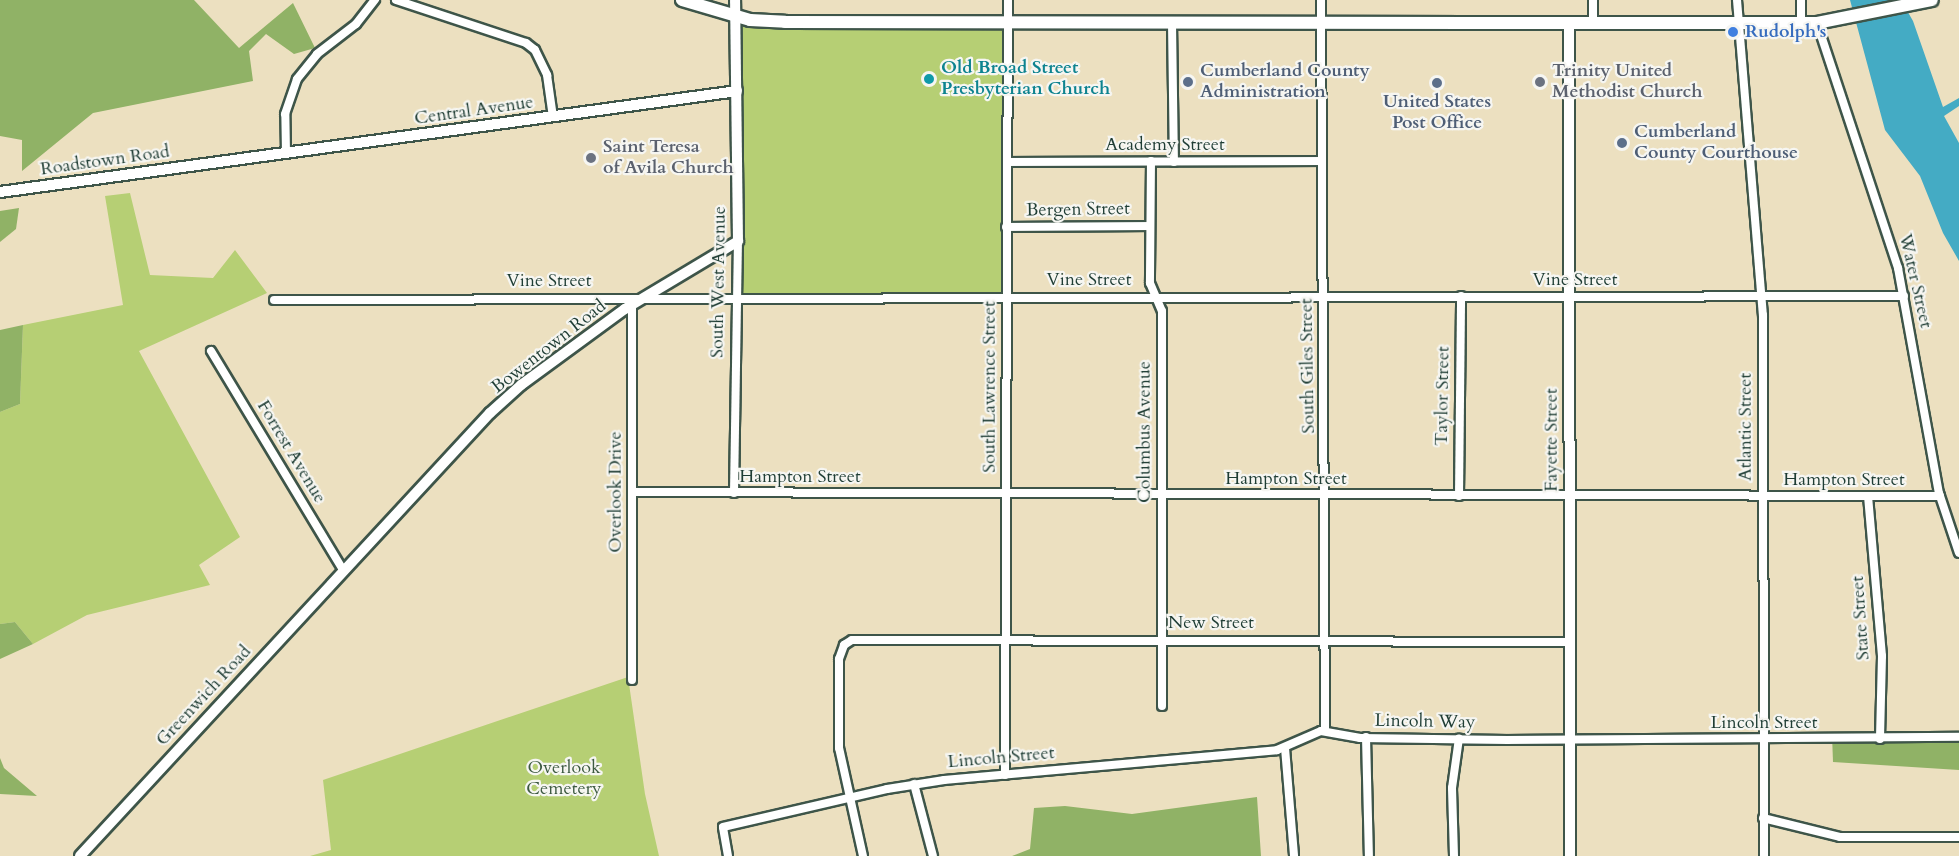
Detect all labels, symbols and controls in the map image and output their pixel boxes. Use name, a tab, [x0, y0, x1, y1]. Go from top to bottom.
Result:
place label: Rudolph's	[1745, 21, 1826, 43]
marker: Rudolph's	[1726, 25, 1740, 39]
place label: Old Broad Street Presbyterian Church	[941, 58, 1110, 100]
place label: Cumberland County Administration	[1200, 61, 1370, 104]
place label: Trinity United Methodist Church	[1552, 61, 1702, 104]
marker: Old Broad Street Presbyterian Church	[922, 72, 936, 86]
marker: Cumberland County Administration	[1181, 75, 1195, 89]
marker: Trinity United Methodist Church	[1533, 75, 1547, 89]
marker: United States Post Office	[1430, 76, 1444, 90]
street label: Central Avenue	[413, 92, 535, 130]
place label: United States Post Office	[1383, 92, 1491, 134]
place label: Cumberland County Courthouse	[1634, 122, 1798, 164]
street label: Academy Street	[1105, 134, 1225, 156]
marker: Cumberland County Courthouse	[1615, 136, 1629, 150]
place label: Saint Teresa of Avila Church	[603, 137, 734, 180]
street label: Roadstown Road	[39, 141, 171, 181]
marker: Saint Teresa of Avila Church	[584, 151, 598, 165]
street label: Bergen Street	[1026, 198, 1130, 222]
street label: South West Avenue	[707, 206, 731, 358]
street label: Water Street	[1894, 232, 1936, 330]
street label: Vine Street	[1047, 269, 1131, 291]
street label: Vine Street	[1533, 269, 1617, 291]
street label: Vine Street	[507, 270, 591, 292]
street label: Bowentown Road	[487, 296, 611, 398]
street label: South Giles Street	[1296, 298, 1320, 434]
street label: South Lawrence Street	[979, 301, 1001, 473]
street label: Taylor Street	[1431, 346, 1455, 446]
street label: Columbus Avenue	[1134, 361, 1156, 503]
street label: Atlantic Street	[1735, 373, 1757, 481]
street label: Fayette Street	[1541, 388, 1563, 492]
street label: Forrest Avenue	[252, 397, 330, 507]
street label: Overlook Drive	[605, 431, 627, 553]
street label: Hampton Street	[739, 466, 861, 488]
street label: Hampton Street	[1225, 468, 1347, 490]
street label: Hampton Street	[1783, 469, 1905, 491]
street label: State Street	[1847, 575, 1875, 661]
street label: New Street	[1168, 612, 1254, 634]
street label: Greenwich Road	[152, 641, 256, 751]
street label: Lincoln Way	[1374, 710, 1476, 734]
street label: Lincoln Street	[1710, 712, 1818, 734]
street label: Lincoln Street	[947, 743, 1055, 773]
park label: Overlook Cemetery	[526, 758, 602, 800]

